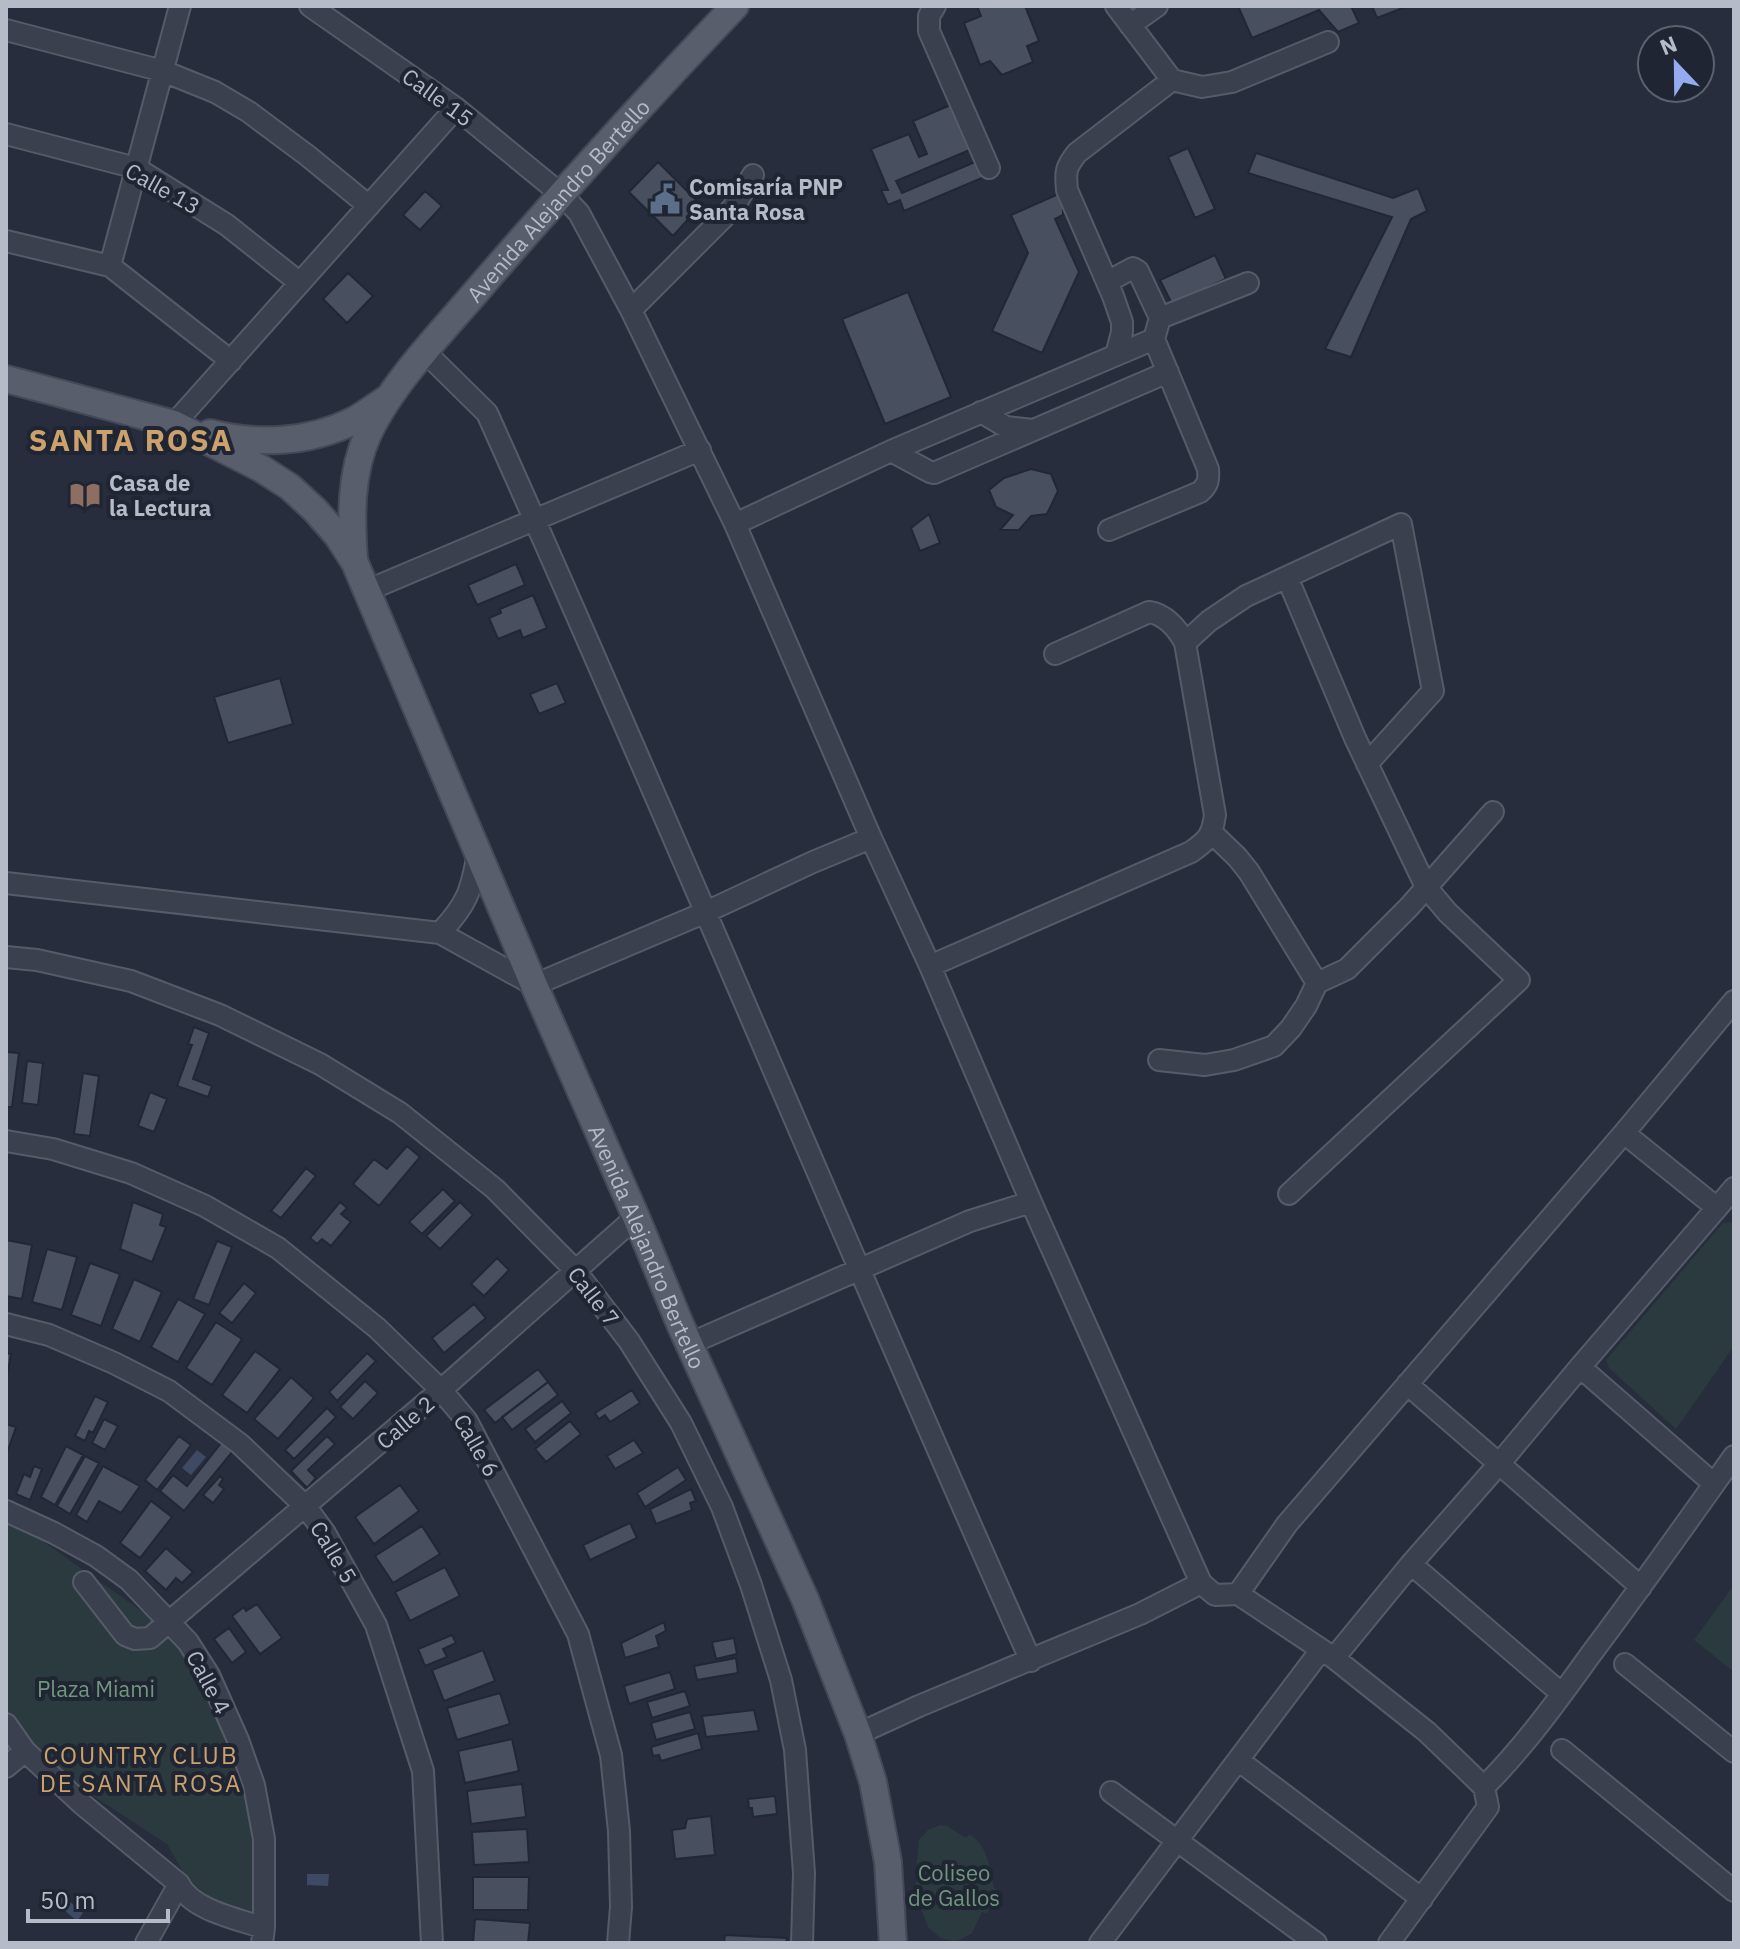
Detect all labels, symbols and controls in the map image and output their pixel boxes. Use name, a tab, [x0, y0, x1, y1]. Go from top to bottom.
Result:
north arrow	[1636, 24, 1716, 104]
text: N	[1656, 29, 1681, 61]
street label: Calle 15	[397, 61, 479, 133]
street label: Avenida Alejandro Bertello	[460, 92, 656, 308]
street label: Calle 13	[121, 156, 205, 220]
place label: Comisaría PNP Santa Rosa	[689, 172, 843, 226]
public building icon: Comisaría PNP Santa Rosa	[648, 182, 682, 216]
district label: SANTA ROSA	[29, 420, 233, 459]
place label: Casa de la Lectura	[109, 468, 211, 522]
library icon: Casa de la Lectura	[68, 478, 102, 512]
street label: Avenida Alejandro Bertello	[583, 1120, 713, 1373]
street label: Calle 7	[562, 1260, 626, 1332]
street label: Calle 2	[370, 1389, 440, 1455]
street label: Calle 6	[448, 1408, 506, 1482]
street label: Calle 5	[304, 1515, 364, 1589]
street label: Calle 4	[180, 1645, 238, 1719]
park label: Plaza Miami	[37, 1674, 155, 1703]
district label: COUNTRY CLUB DE SANTA ROSA	[40, 1739, 242, 1799]
park label: Coliseo de Gallos	[908, 1858, 1000, 1912]
scale bar	[28, 1873, 168, 1923]
text: 50 m	[40, 1884, 95, 1916]

